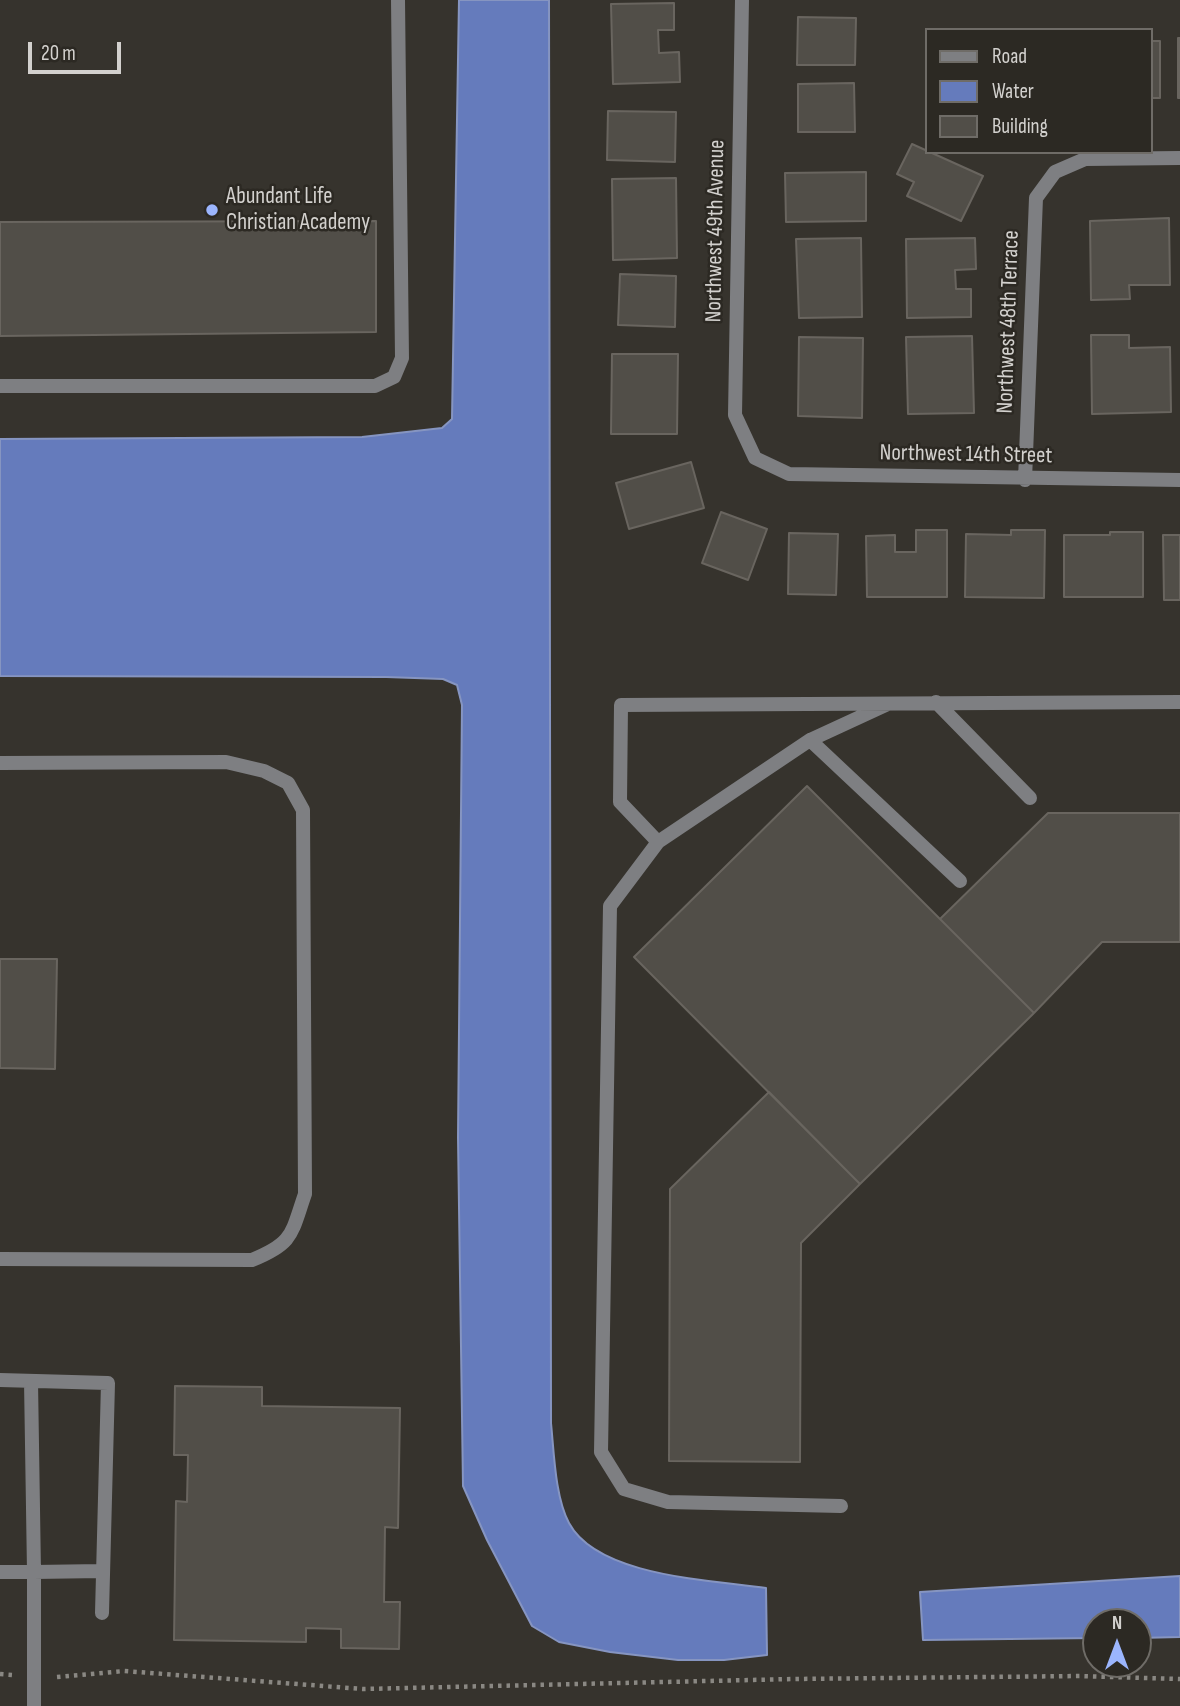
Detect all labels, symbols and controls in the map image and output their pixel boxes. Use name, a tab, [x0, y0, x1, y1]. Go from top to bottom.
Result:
scale bar	[32, 28, 124, 72]
legend	[925, 28, 1152, 154]
text: 20 m	[41, 41, 76, 66]
text: Road	[992, 44, 1027, 69]
text: Water	[992, 79, 1034, 104]
text: Building	[992, 114, 1048, 139]
street label: Northwest 49th Avenue	[701, 139, 731, 323]
place label: Abundant Life Christian Academy	[226, 183, 370, 237]
marker: Abundant Life Christian Academy	[204, 202, 220, 218]
street label: Northwest 48th Terrace	[992, 230, 1026, 414]
street label: Northwest 14th Street	[879, 440, 1053, 470]
north arrow	[1082, 1608, 1152, 1678]
text: N	[1112, 1612, 1122, 1635]

